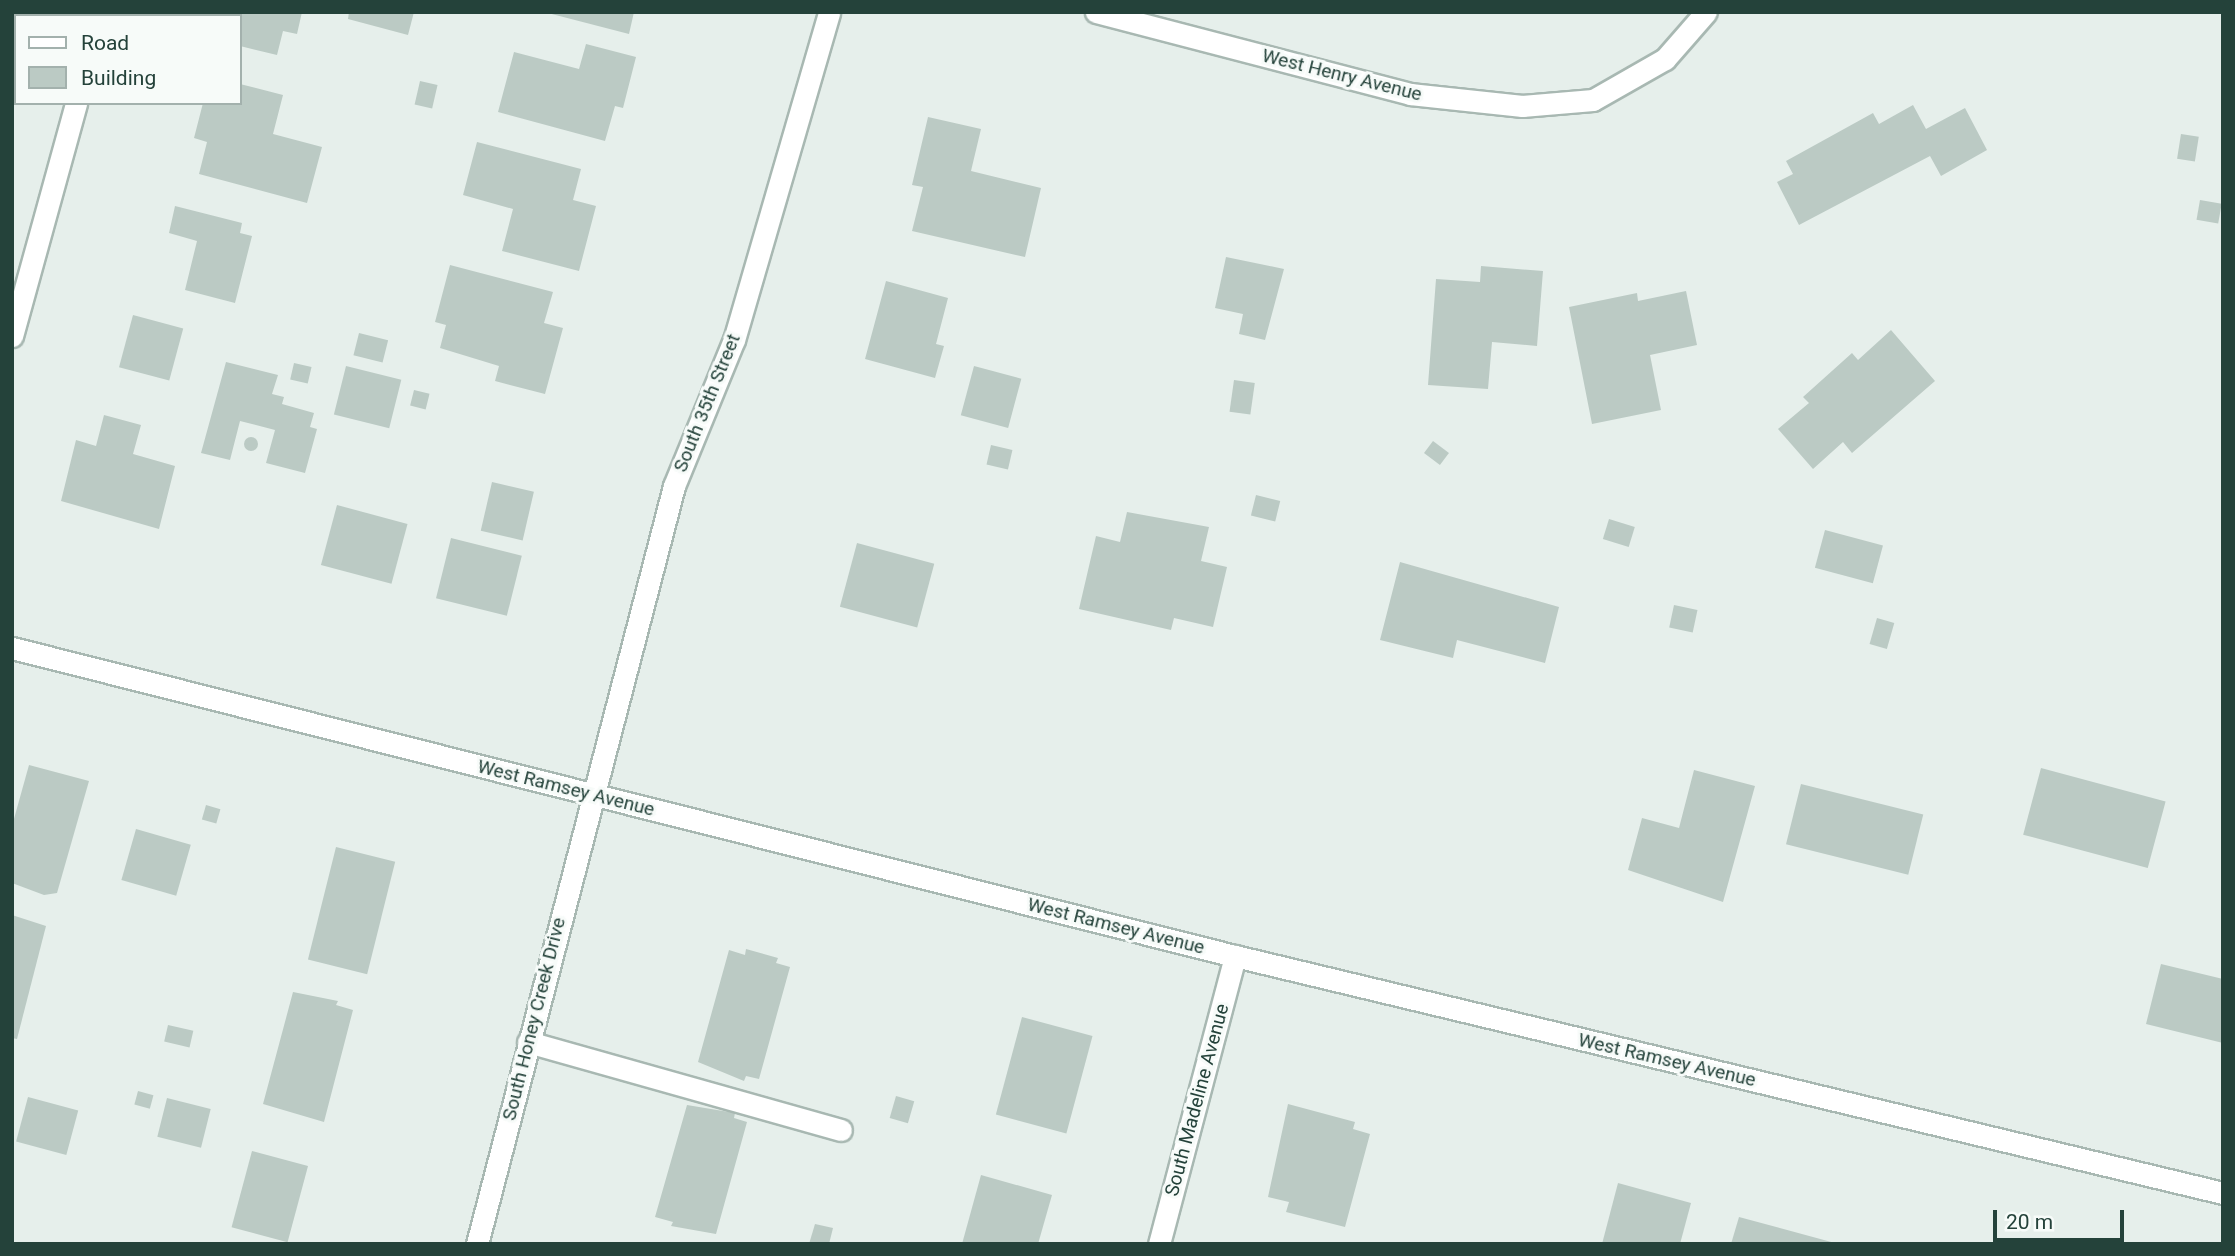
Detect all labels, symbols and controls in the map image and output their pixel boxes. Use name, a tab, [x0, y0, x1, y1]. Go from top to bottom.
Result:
legend	[14, 14, 242, 105]
text: Road	[81, 31, 129, 55]
street label: West Henry Avenue	[1260, 44, 1424, 106]
text: Building	[81, 66, 156, 90]
street label: South 35th Street	[669, 331, 745, 475]
street label: West Ramsey Avenue	[475, 755, 657, 821]
street label: West Ramsey Avenue	[1025, 893, 1207, 959]
street label: South Honey Creek Drive	[498, 915, 570, 1123]
street label: South Madeline Avenue	[1160, 1001, 1234, 1199]
street label: West Ramsey Avenue	[1576, 1028, 1758, 1092]
scale bar	[1997, 1196, 2128, 1240]
text: 20 m	[2006, 1210, 2053, 1234]

